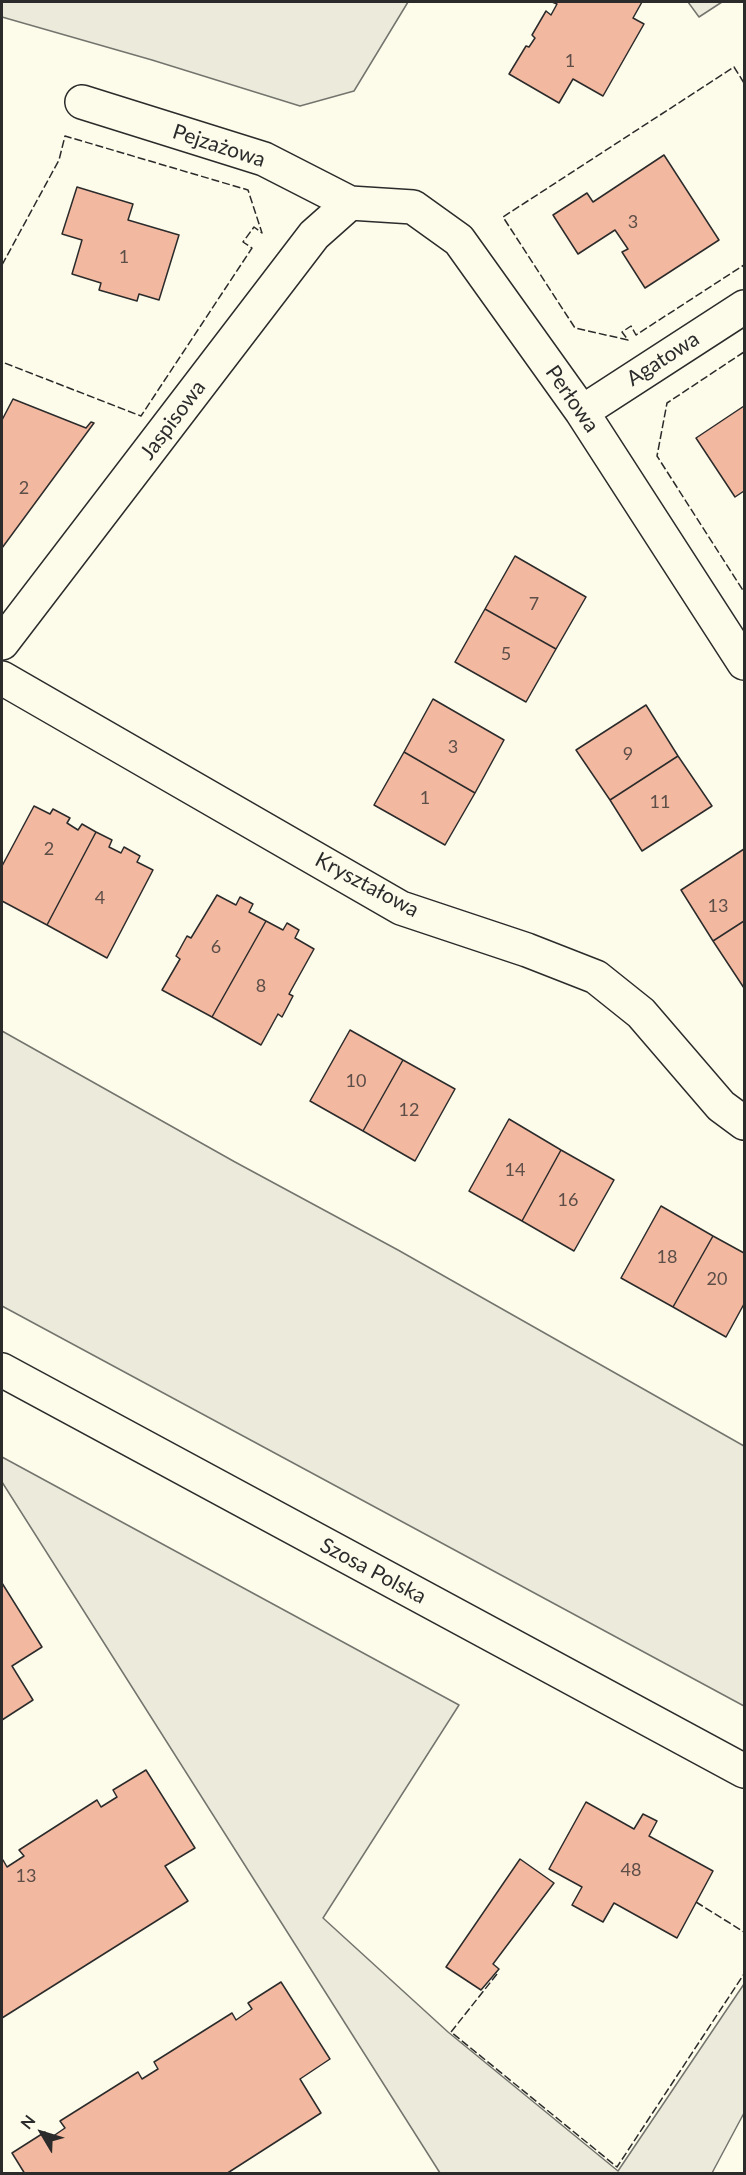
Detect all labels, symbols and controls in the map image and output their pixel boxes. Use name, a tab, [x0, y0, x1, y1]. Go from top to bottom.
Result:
house number: 1	[565, 50, 575, 72]
street label: Pejzażowa	[169, 119, 269, 173]
house number: 3	[628, 211, 638, 233]
house number: 1	[119, 246, 129, 268]
street label: Agatowa	[622, 326, 704, 392]
street label: Perłowa	[540, 361, 604, 437]
street label: Jaspisowa	[135, 376, 211, 464]
house number: 2	[19, 477, 29, 499]
house number: 7	[529, 593, 539, 615]
house number: 5	[501, 643, 511, 665]
house number: 3	[448, 736, 458, 758]
house number: 9	[623, 743, 633, 765]
house number: 1	[420, 787, 430, 809]
house number: 11	[650, 791, 670, 813]
house number: 2	[44, 838, 54, 860]
street label: Kryształowa	[311, 847, 423, 923]
house number: 4	[95, 887, 105, 909]
house number: 13	[708, 895, 728, 917]
house number: 6	[211, 936, 221, 958]
house number: 8	[256, 975, 266, 997]
house number: 10	[346, 1070, 366, 1092]
house number: 12	[399, 1099, 419, 1121]
house number: 14	[505, 1159, 525, 1181]
house number: 16	[558, 1189, 578, 1211]
house number: 18	[657, 1246, 677, 1268]
house number: 20	[707, 1268, 727, 1290]
street label: Szosa Polska	[316, 1533, 430, 1609]
house number: 48	[621, 1859, 641, 1881]
house number: 13	[16, 1865, 36, 1887]
north arrow	[12, 2103, 72, 2163]
text: N	[16, 2111, 39, 2132]

